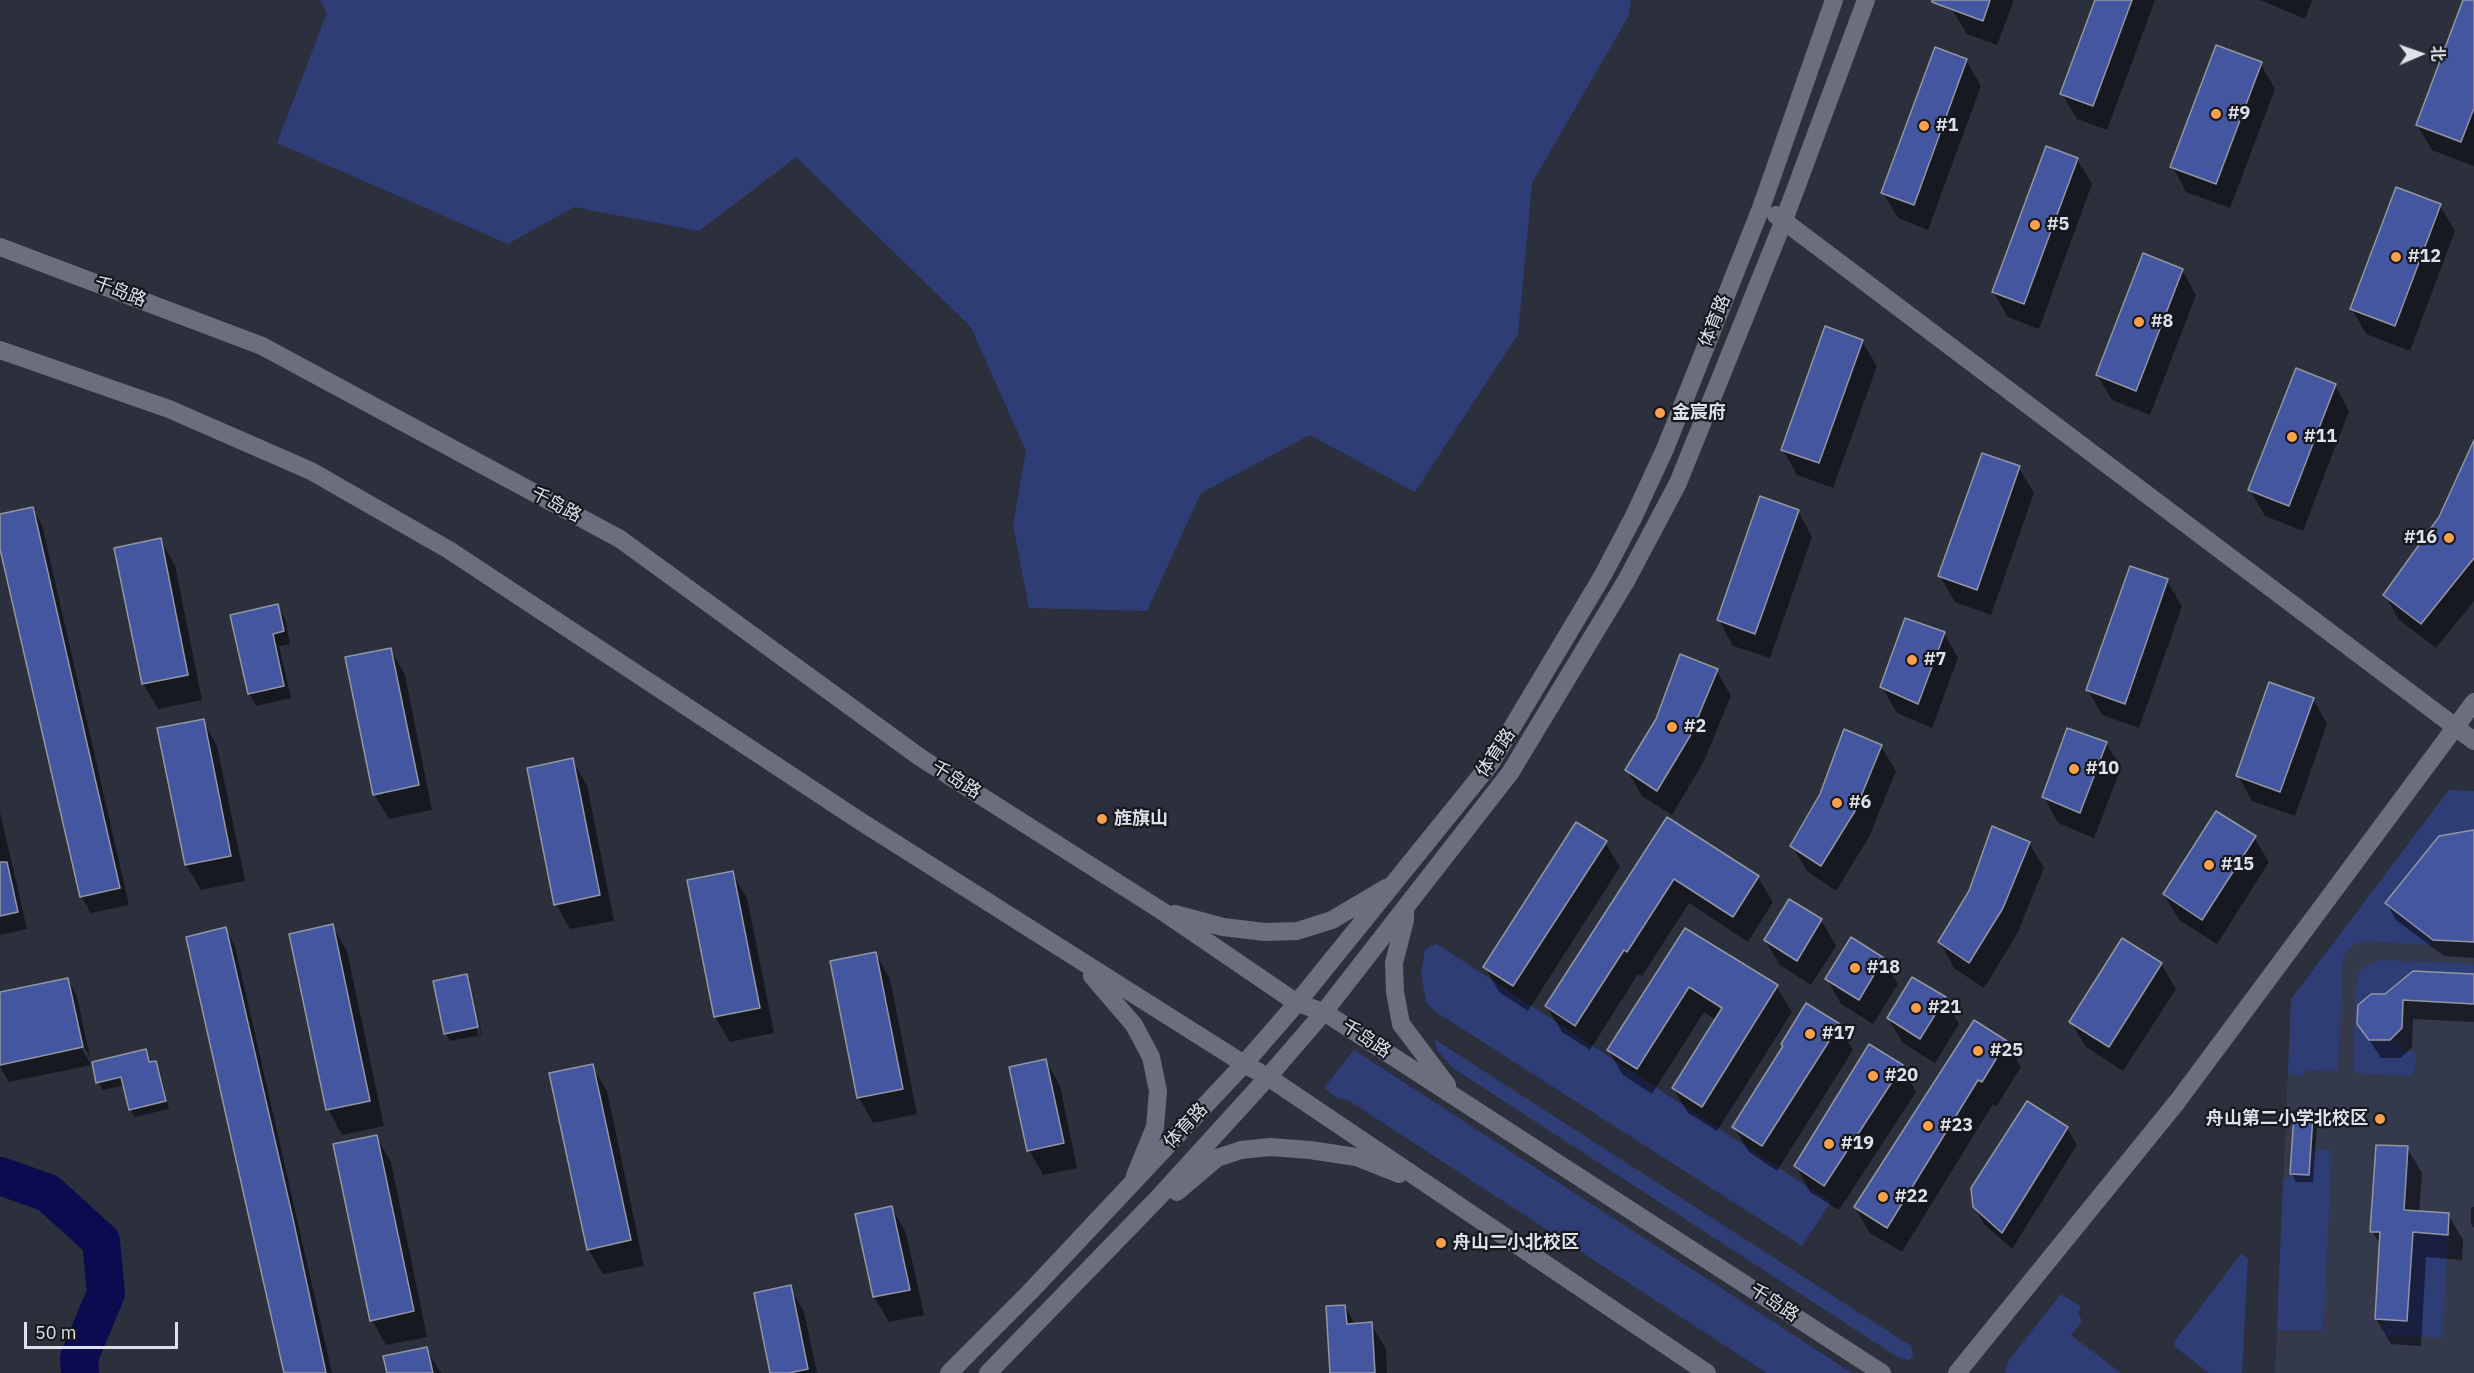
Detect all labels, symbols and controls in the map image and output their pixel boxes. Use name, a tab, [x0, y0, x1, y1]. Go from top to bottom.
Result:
north arrow	[2390, 24, 2450, 84]
text: 北	[2428, 45, 2448, 62]
place label: #9	[2228, 103, 2250, 125]
marker: #9	[2209, 107, 2223, 121]
place label: #1	[1936, 115, 1958, 137]
marker: #1	[1917, 119, 1931, 133]
place label: #5	[2047, 214, 2069, 236]
marker: #5	[2028, 218, 2042, 232]
place label: #12	[2408, 246, 2441, 268]
marker: #12	[2389, 250, 2403, 264]
street label: 千岛路	[91, 272, 149, 312]
street label: 体育路	[1695, 292, 1735, 350]
place label: #8	[2151, 311, 2173, 333]
marker: #8	[2132, 315, 2146, 329]
place label: 金宸府	[1672, 402, 1726, 424]
marker: 金宸府	[1653, 406, 1667, 420]
place label: #11	[2304, 426, 2337, 448]
marker: #11	[2285, 430, 2299, 444]
street label: 千岛路	[527, 483, 585, 527]
place label: #16	[2404, 527, 2437, 549]
marker: #16	[2442, 531, 2456, 545]
place label: #7	[1924, 649, 1946, 671]
marker: #7	[1905, 653, 1919, 667]
place label: #2	[1684, 716, 1706, 738]
marker: #2	[1665, 720, 1679, 734]
street label: 体育路	[1472, 725, 1520, 781]
street label: 千岛路	[927, 757, 985, 803]
place label: #10	[2086, 758, 2119, 780]
marker: #10	[2067, 762, 2081, 776]
place label: #6	[1849, 792, 1871, 814]
marker: #6	[1830, 796, 1844, 810]
place label: 旌旗山	[1114, 808, 1168, 830]
marker: 旌旗山	[1095, 812, 1109, 826]
place label: #15	[2221, 854, 2254, 876]
marker: #15	[2202, 858, 2216, 872]
place label: #18	[1867, 957, 1900, 979]
marker: #18	[1848, 961, 1862, 975]
place label: #21	[1928, 997, 1961, 1019]
marker: #21	[1909, 1001, 1923, 1015]
street label: 千岛路	[1337, 1015, 1395, 1063]
place label: #17	[1822, 1023, 1855, 1045]
marker: #17	[1803, 1027, 1817, 1041]
place label: #25	[1990, 1040, 2023, 1062]
marker: #25	[1971, 1044, 1985, 1058]
place label: #20	[1885, 1065, 1918, 1087]
marker: #20	[1866, 1069, 1880, 1083]
street label: 体育路	[1160, 1099, 1212, 1153]
place label: 舟山第二小学北校区	[2206, 1108, 2368, 1130]
marker: 舟山第二小学北校区	[2373, 1112, 2387, 1126]
place label: #23	[1940, 1115, 1973, 1137]
marker: #23	[1921, 1119, 1935, 1133]
place label: #19	[1841, 1133, 1874, 1155]
marker: #19	[1822, 1137, 1836, 1151]
place label: #22	[1895, 1186, 1928, 1208]
marker: #22	[1876, 1190, 1890, 1204]
place label: 舟山二小北校区	[1453, 1232, 1579, 1254]
marker: 舟山二小北校区	[1434, 1236, 1448, 1250]
street label: 千岛路	[1745, 1279, 1803, 1327]
scale bar	[27, 1310, 182, 1348]
text: 50 m	[35, 1321, 77, 1344]

